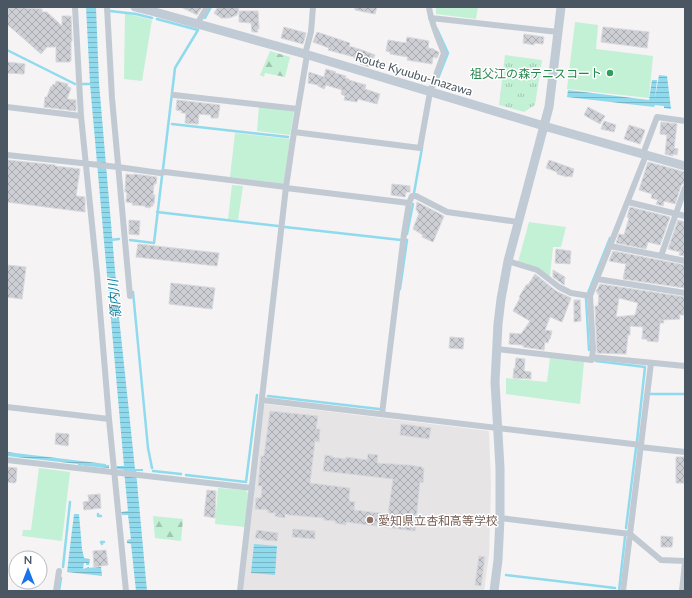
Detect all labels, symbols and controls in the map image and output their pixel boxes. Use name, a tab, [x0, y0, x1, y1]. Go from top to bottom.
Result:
street label: Route Kyuubu-Inazawa	[354, 49, 474, 99]
place label: 祖父江の森テニスコート	[470, 66, 602, 81]
marker: 祖父江の森テニスコート	[605, 68, 615, 78]
water label: 領内川	[104, 277, 124, 319]
place label: 愛知県立杏和高等学校	[378, 513, 498, 528]
marker: 愛知県立杏和高等学校	[365, 515, 375, 525]
north arrow	[8, 550, 48, 590]
text: N	[24, 553, 32, 566]

